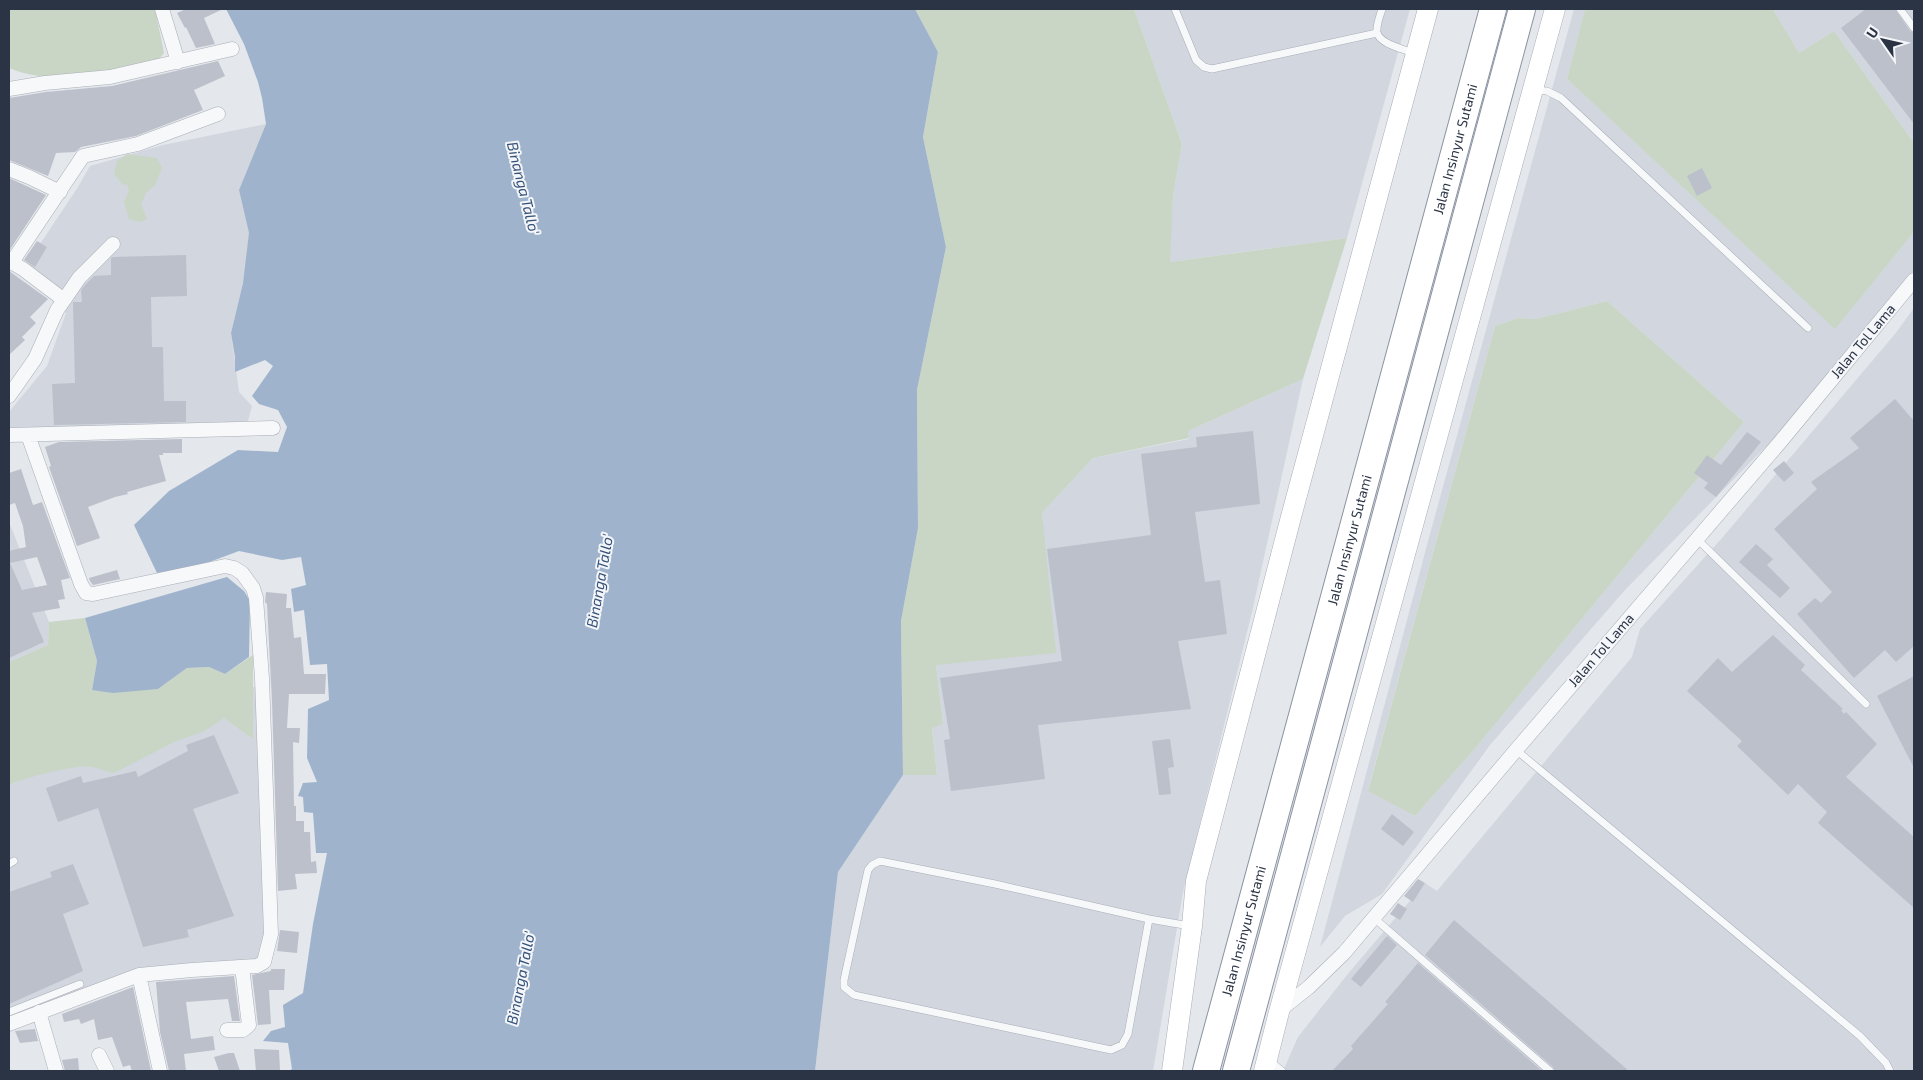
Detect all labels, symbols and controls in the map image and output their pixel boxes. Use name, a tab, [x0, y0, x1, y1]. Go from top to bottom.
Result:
north arrow	[1858, 15, 1908, 65]
text: U	[1862, 24, 1882, 41]
street label: Jalan Insinyur Sutami	[1429, 82, 1480, 216]
water label: Binanga Tallo'	[504, 140, 544, 236]
street label: Jalan Tol Lama	[1827, 300, 1899, 381]
street label: Jalan Insinyur Sutami	[1323, 473, 1375, 607]
water label: Binanga Tallo'	[582, 533, 616, 629]
street label: Jalan Tol Lama	[1564, 610, 1637, 690]
street label: Jalan Insinyur Sutami	[1218, 864, 1269, 998]
water label: Binanga Tallo'	[502, 930, 538, 1026]

